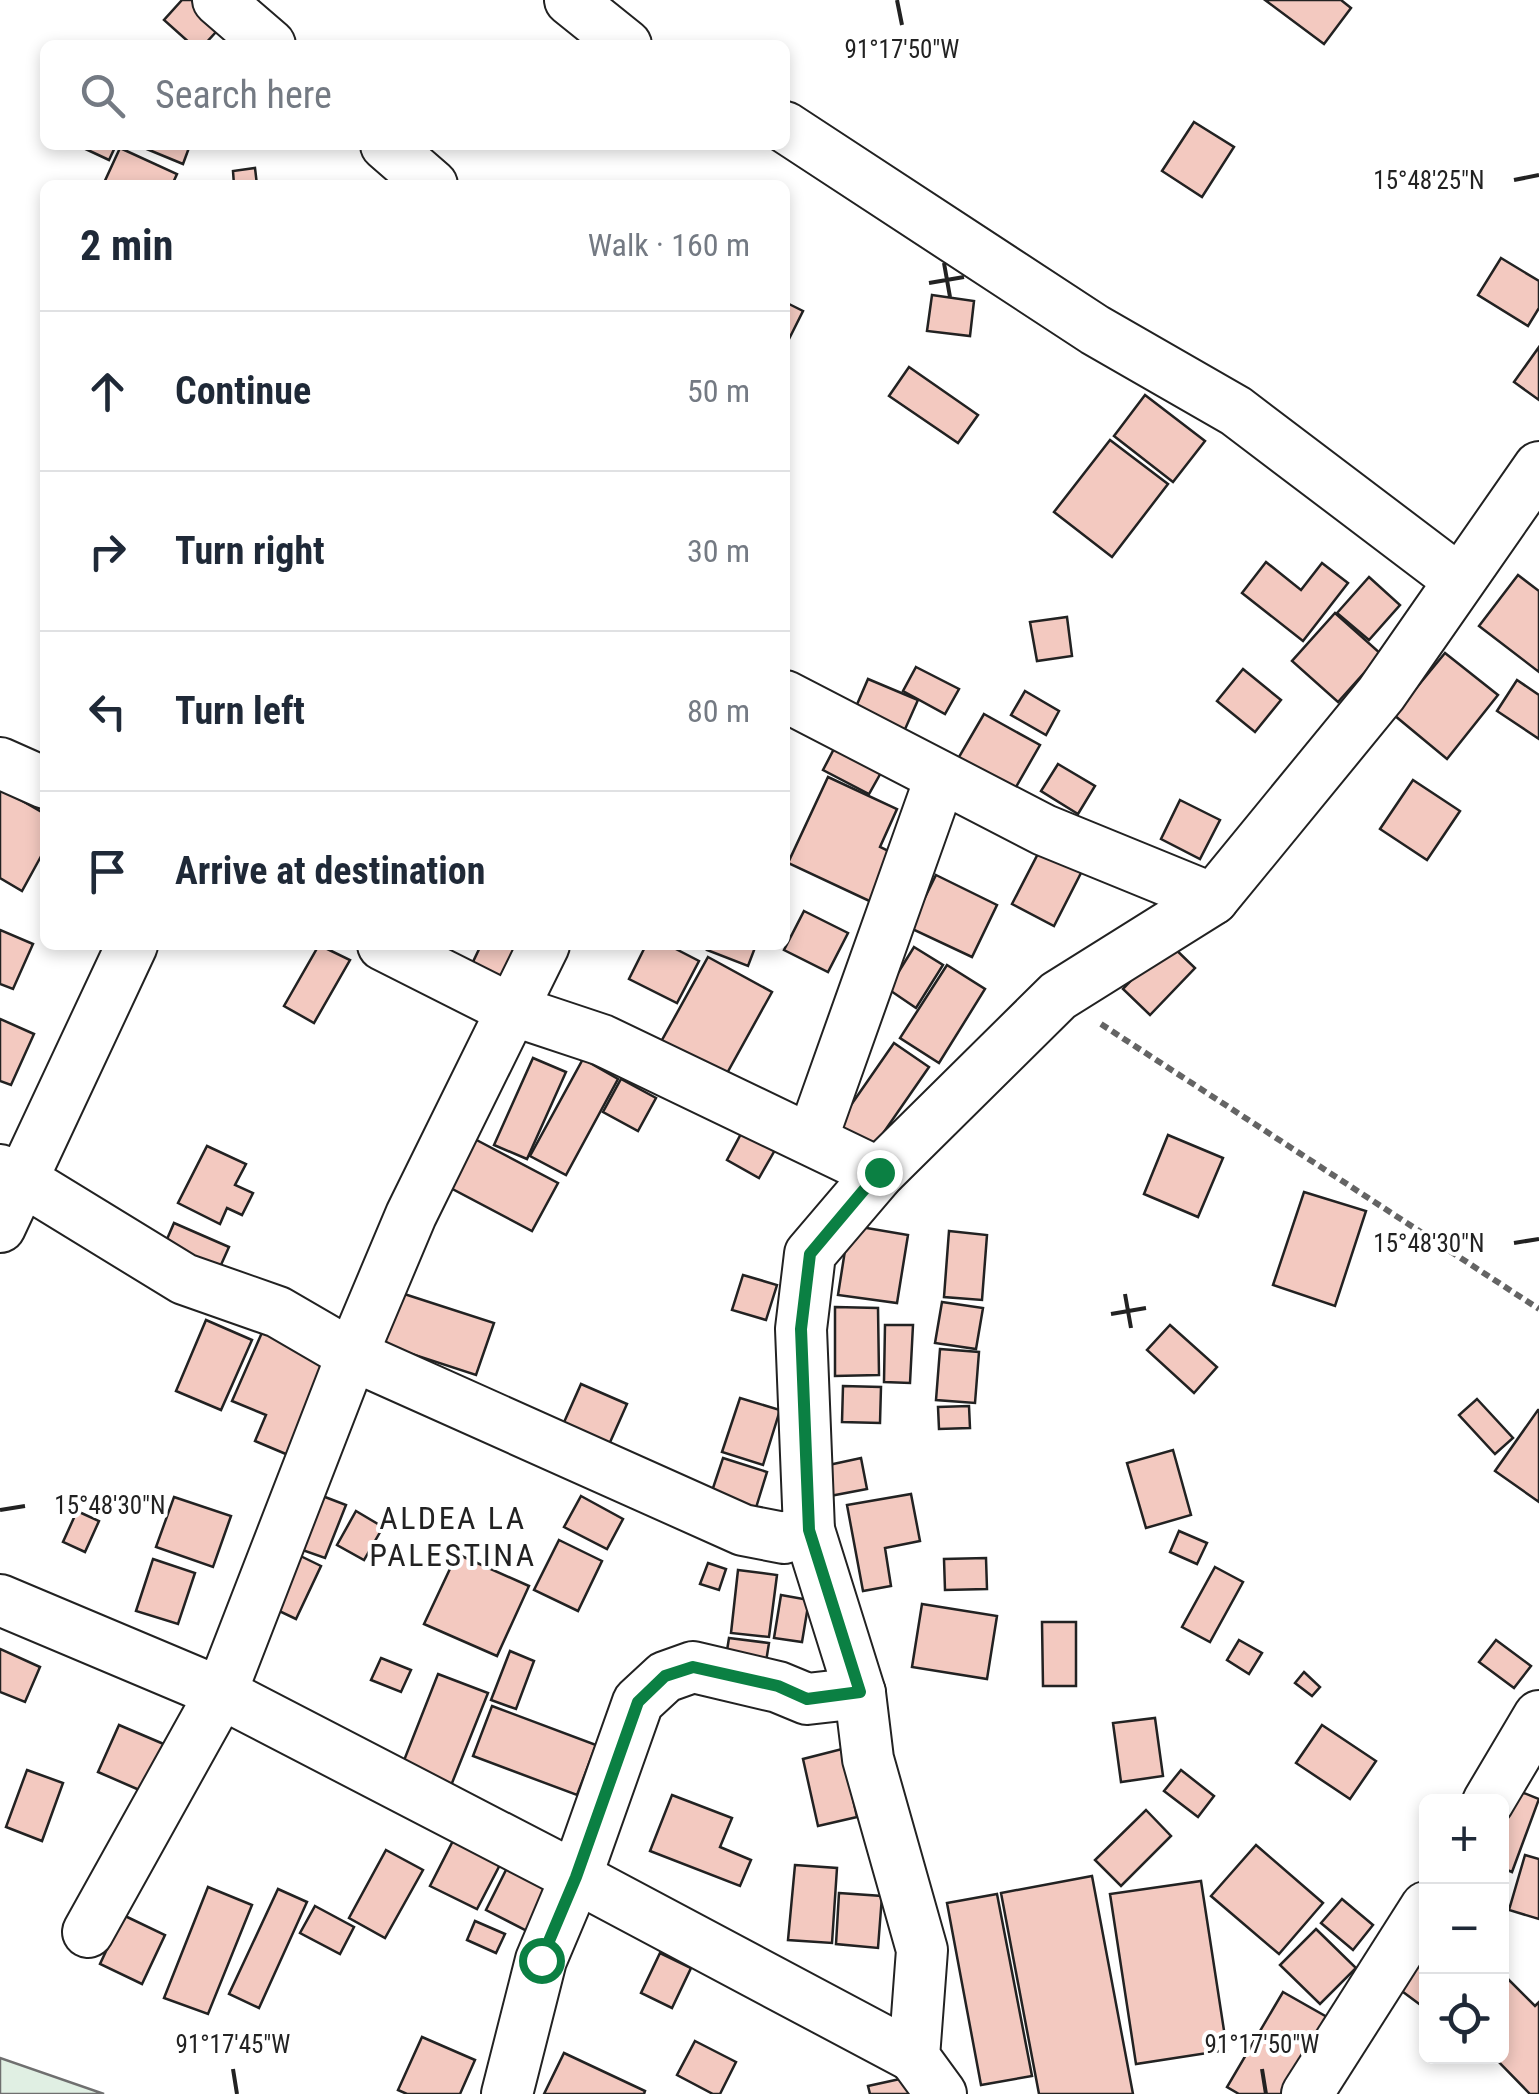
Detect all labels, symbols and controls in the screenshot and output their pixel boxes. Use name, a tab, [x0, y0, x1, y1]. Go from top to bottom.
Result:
text: 91°17'50"W	[845, 35, 959, 64]
search box	[40, 40, 790, 150]
icon: search	[75, 68, 130, 123]
text: Search here	[155, 73, 332, 117]
text: 15°48'25"N	[1373, 166, 1485, 195]
text: 2 min	[80, 221, 173, 270]
text: Walk · 160 m	[588, 226, 750, 264]
icon: ahead	[80, 364, 135, 419]
text: Continue	[175, 369, 311, 413]
text: 50 m	[687, 372, 750, 410]
icon: right	[80, 524, 135, 579]
text: Turn right	[175, 529, 325, 573]
text: 30 m	[687, 532, 750, 570]
icon: left	[80, 684, 135, 739]
text: Turn left	[175, 689, 305, 733]
text: 80 m	[687, 692, 750, 730]
icon: arrive	[80, 844, 135, 899]
text: Arrive at destination	[175, 849, 485, 893]
route end	[857, 1150, 903, 1196]
text: 15°48'30"N	[1373, 1229, 1485, 1258]
text: 15°48'30"N	[54, 1491, 166, 1520]
district label: ALDEA LA PALESTINA	[369, 1499, 537, 1574]
map controls	[1419, 1794, 1509, 2064]
button: +	[1419, 1794, 1509, 1884]
button: −	[1419, 1884, 1509, 1974]
route start	[519, 1938, 565, 1984]
button: locate	[1419, 1974, 1509, 2064]
text: 91°17'45"W	[176, 2030, 290, 2059]
text: 91°17'50"W	[1205, 2030, 1319, 2059]

